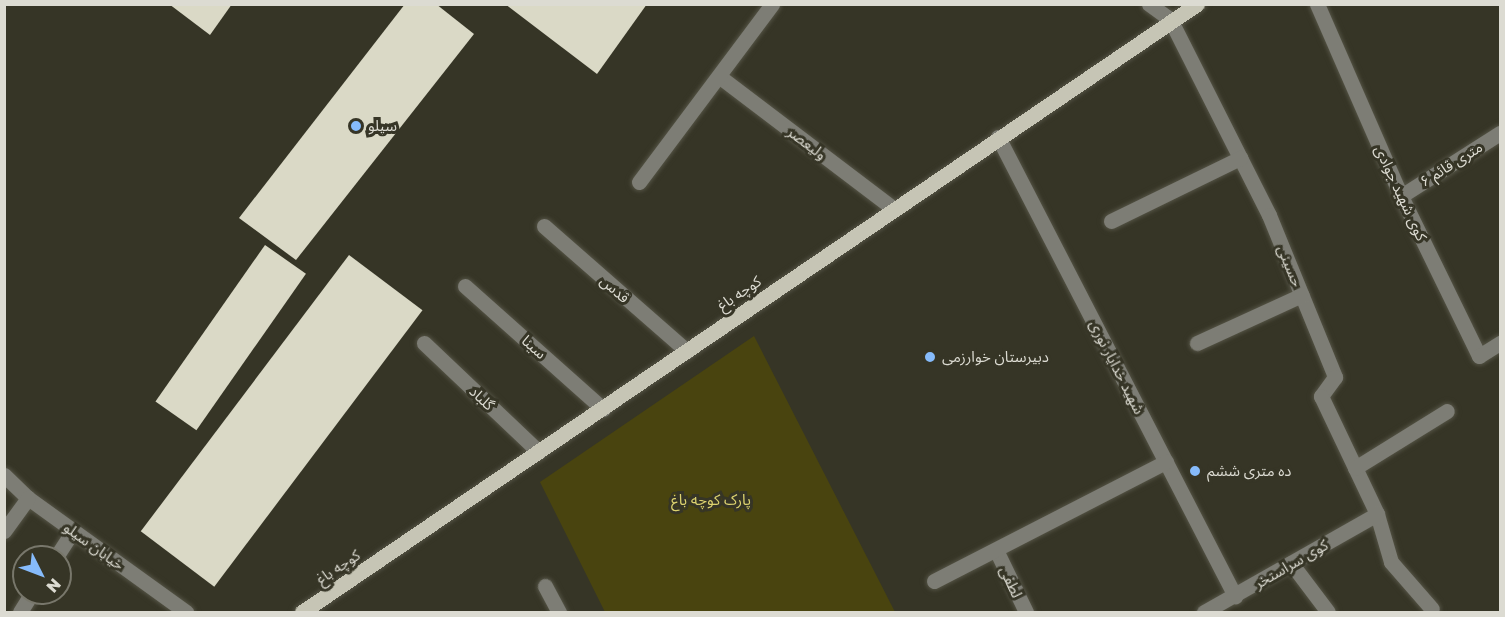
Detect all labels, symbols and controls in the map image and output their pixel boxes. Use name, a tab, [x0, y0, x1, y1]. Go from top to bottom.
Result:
place label: سیلو	[368, 117, 397, 135]
marker: سیلو	[349, 119, 363, 133]
street label: ولیعصر	[784, 123, 830, 163]
street label: ۶ متری قائم	[1416, 138, 1486, 190]
street label: کوی شهید جوادی	[1371, 142, 1431, 244]
street label: حسینی	[1274, 243, 1306, 289]
street label: قدس	[597, 271, 633, 307]
street label: کوچه باغ	[714, 272, 764, 314]
street label: شهید خدایار نوری	[1086, 317, 1148, 417]
street label: سینا	[518, 331, 550, 363]
place label: دبیرستان خوارزمی	[942, 348, 1049, 366]
marker: دبیرستان خوارزمی	[923, 350, 937, 364]
street label: گلباد	[466, 382, 498, 414]
place label: ده متری ششم	[1207, 462, 1291, 480]
marker: ده متری ششم	[1188, 464, 1202, 478]
park label: پارک کوچه باغ	[671, 491, 751, 509]
street label: خیابان سیلو	[60, 518, 128, 574]
street label: کوی سراستخر	[1251, 536, 1331, 592]
north arrow	[12, 545, 72, 605]
street label: کوچه باغ	[313, 546, 363, 588]
street label: لطفی	[996, 563, 1026, 601]
text: N	[42, 574, 65, 597]

